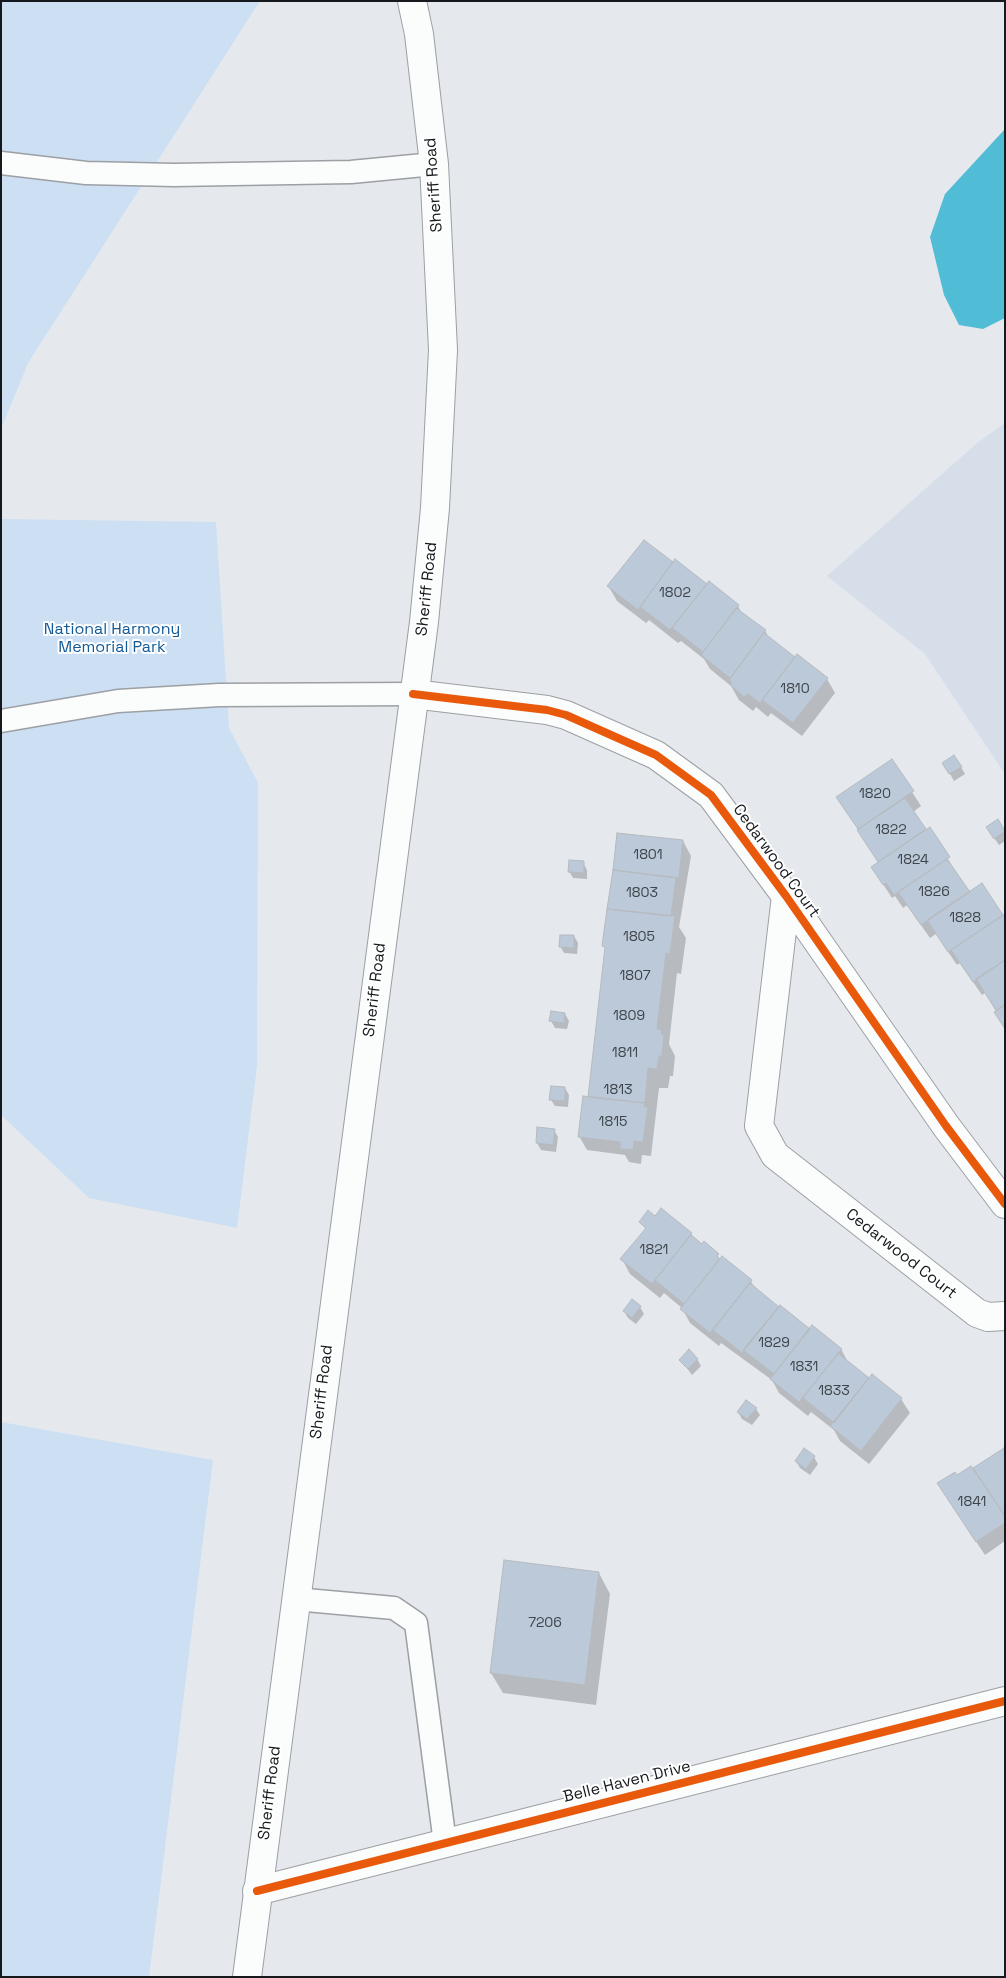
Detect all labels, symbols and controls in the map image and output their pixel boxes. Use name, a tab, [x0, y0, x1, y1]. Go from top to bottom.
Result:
street label: Sheriff Road	[421, 137, 447, 233]
street label: Sheriff Road	[413, 541, 441, 637]
house number: 1802	[659, 585, 691, 601]
park label: National Harmony Memorial Park	[44, 620, 180, 658]
house number: 1810	[780, 681, 810, 697]
house number: 1820	[859, 786, 891, 802]
street label: Cedarwood Court	[728, 801, 824, 921]
house number: 1822	[875, 822, 907, 838]
house number: 1801	[633, 847, 663, 863]
house number: 1824	[897, 852, 929, 868]
house number: 1826	[918, 884, 950, 900]
house number: 1803	[626, 885, 658, 901]
house number: 1828	[949, 910, 981, 926]
house number: 1805	[623, 929, 655, 945]
street label: Sheriff Road	[360, 942, 390, 1038]
house number: 1807	[619, 968, 651, 984]
house number: 1809	[613, 1008, 645, 1024]
house number: 1811	[612, 1045, 638, 1061]
house number: 1813	[604, 1082, 632, 1098]
house number: 1815	[599, 1114, 627, 1130]
street label: Cedarwood Court	[842, 1205, 960, 1303]
house number: 1821	[640, 1242, 668, 1258]
house number: 1829	[758, 1335, 790, 1351]
street label: Sheriff Road	[307, 1344, 337, 1440]
house number: 1831	[790, 1359, 818, 1375]
house number: 1833	[818, 1383, 850, 1399]
house number: 1841	[958, 1494, 986, 1510]
house number: 7206	[528, 1615, 562, 1631]
street label: Sheriff Road	[255, 1745, 285, 1841]
street label: Belle Haven Drive	[561, 1757, 693, 1807]

